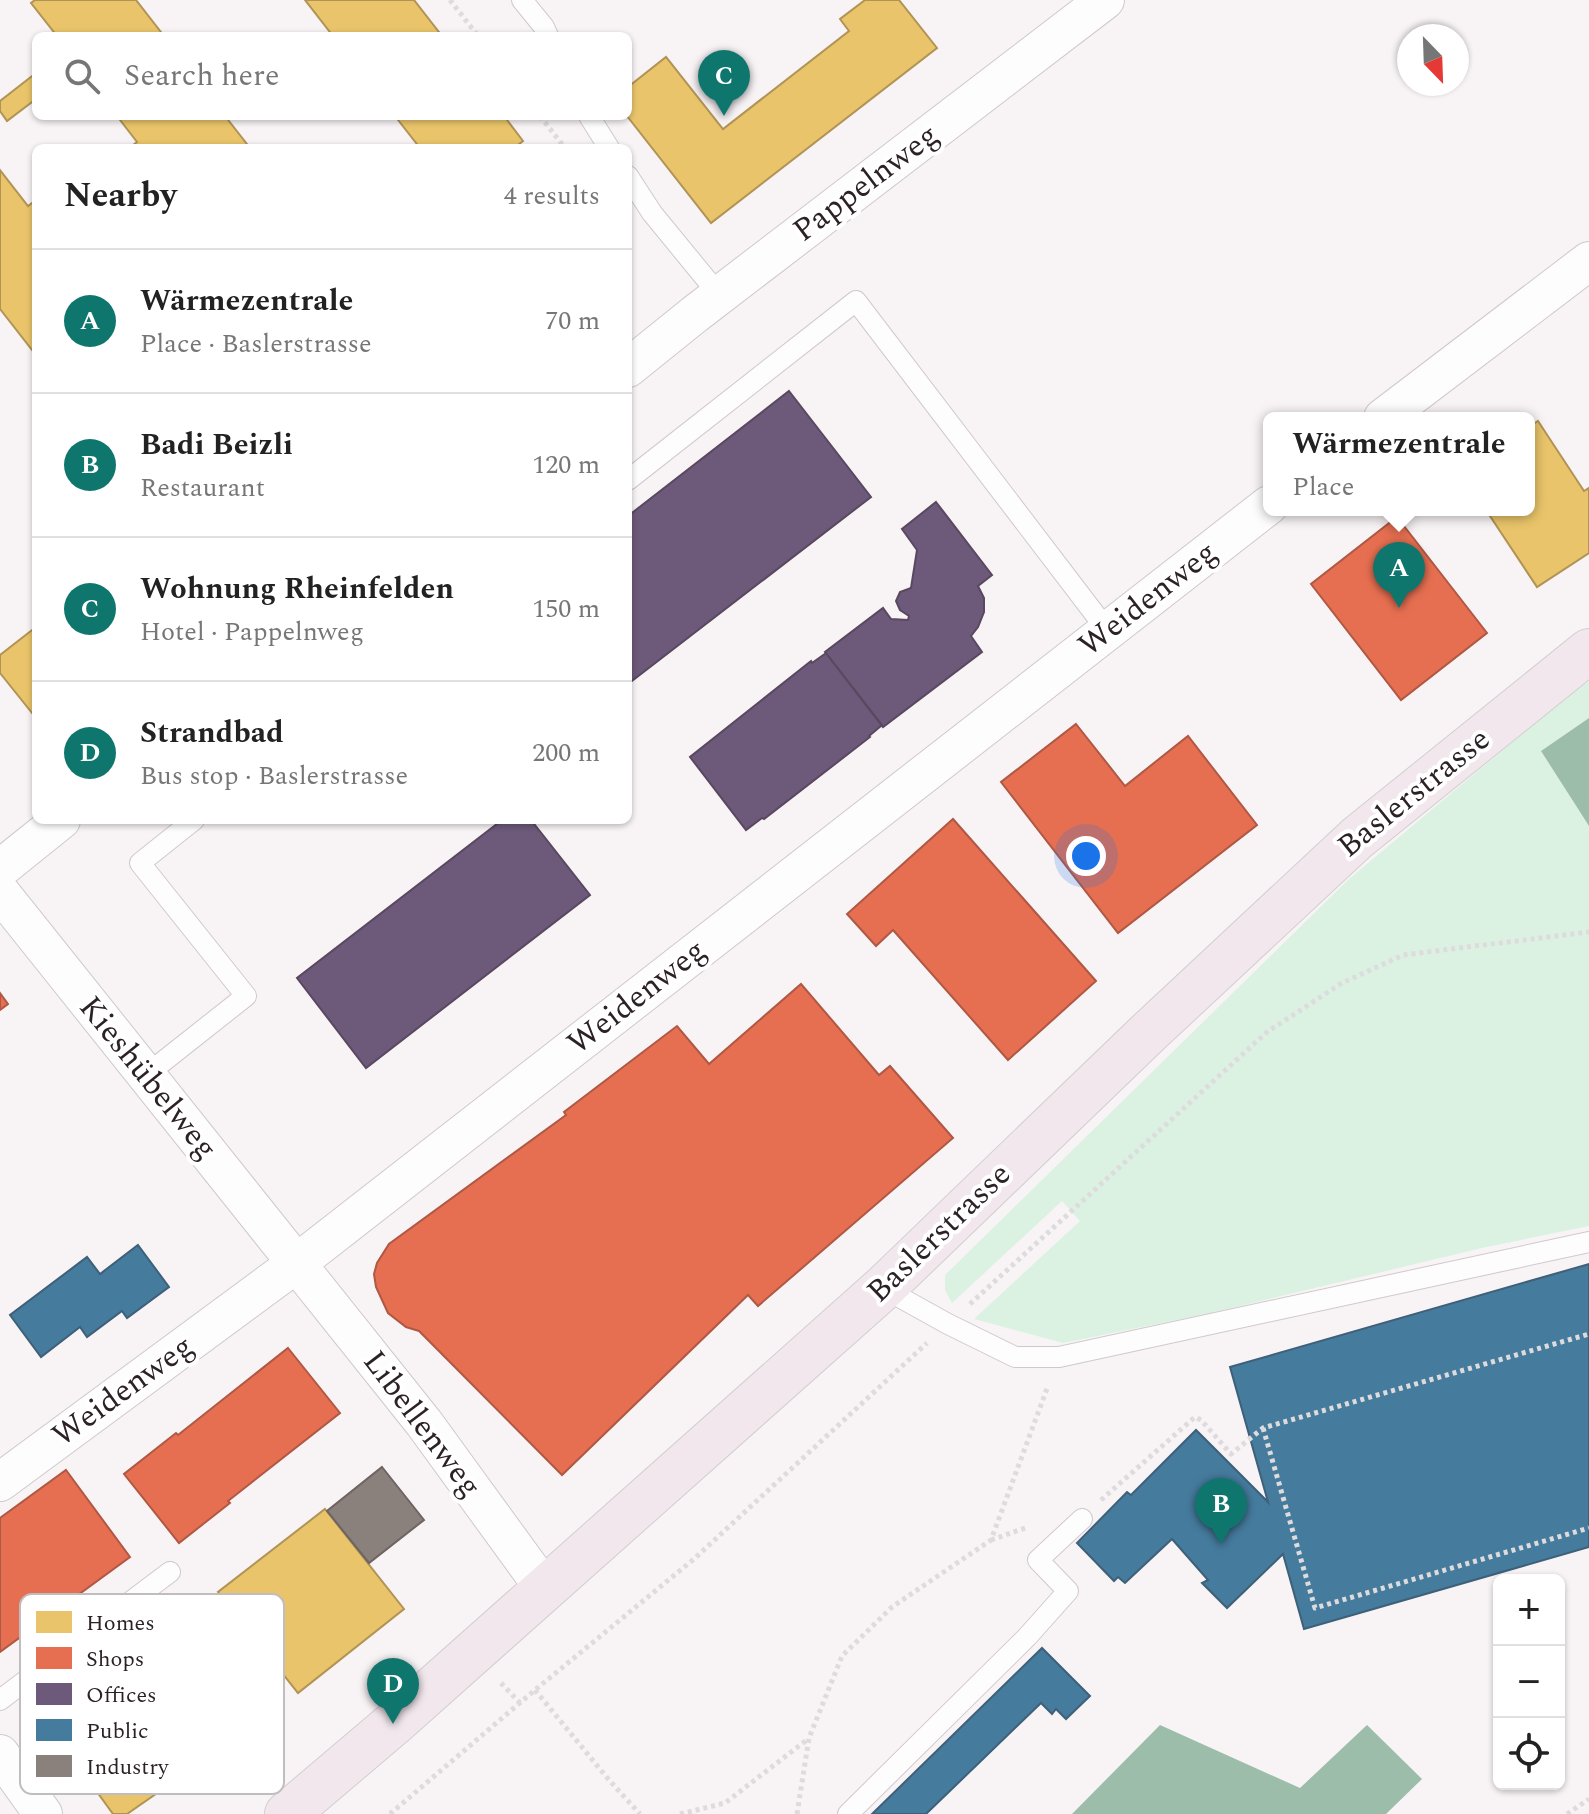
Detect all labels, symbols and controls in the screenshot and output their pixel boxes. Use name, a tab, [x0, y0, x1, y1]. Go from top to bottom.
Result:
north arrow	[1397, 24, 1469, 96]
search box	[32, 32, 632, 120]
pin: C	[698, 50, 750, 116]
text: Search here	[124, 53, 280, 99]
icon: search	[60, 54, 104, 98]
street label: Pappelnweg	[783, 112, 949, 254]
text: Nearby	[64, 170, 177, 222]
text: 4 results	[504, 176, 600, 216]
text: Wärmezentrale	[140, 278, 353, 324]
text: A	[80, 301, 100, 341]
text: 70 m	[545, 301, 600, 341]
text: Place · Baslerstrasse	[140, 324, 372, 364]
popup	[1263, 412, 1535, 516]
text: Wärmezentrale	[1292, 421, 1506, 467]
text: Badi Beizli	[140, 422, 293, 468]
text: B	[81, 445, 99, 485]
text: 120 m	[532, 445, 600, 485]
text: Place	[1292, 467, 1354, 507]
text: Restaurant	[140, 468, 265, 508]
street label: Weidenweg	[1068, 529, 1228, 669]
pin: A	[1373, 542, 1425, 608]
text: Wohnung Rheinfelden	[140, 566, 454, 612]
text: C	[81, 589, 99, 629]
text: 150 m	[532, 589, 600, 629]
text: Hotel · Pappelnweg	[140, 612, 364, 652]
text: Strandbad	[140, 710, 284, 756]
street label: Baslerstrasse	[1327, 716, 1501, 870]
text: D	[80, 733, 100, 773]
text: 200 m	[532, 733, 600, 773]
text: Bus stop · Baslerstrasse	[140, 756, 408, 796]
your location	[1066, 836, 1106, 876]
street label: Weidenweg	[557, 927, 717, 1067]
street label: Kieshübelweg	[66, 985, 230, 1171]
street label: Baslerstrasse	[856, 1151, 1022, 1315]
street label: Weidenweg	[42, 1323, 204, 1459]
street label: Libellenweg	[350, 1340, 494, 1508]
pin: B	[1195, 1478, 1247, 1544]
map controls	[1493, 1574, 1565, 1790]
button: +	[1493, 1574, 1565, 1646]
legend	[20, 1594, 284, 1794]
text: Homes	[86, 1607, 155, 1640]
text: Shops	[86, 1643, 144, 1676]
button: −	[1493, 1646, 1565, 1718]
pin: D	[367, 1658, 419, 1724]
text: Offices	[86, 1679, 157, 1712]
text: Public	[86, 1715, 149, 1748]
button: locate	[1493, 1718, 1565, 1790]
text: Industry	[86, 1751, 170, 1784]

